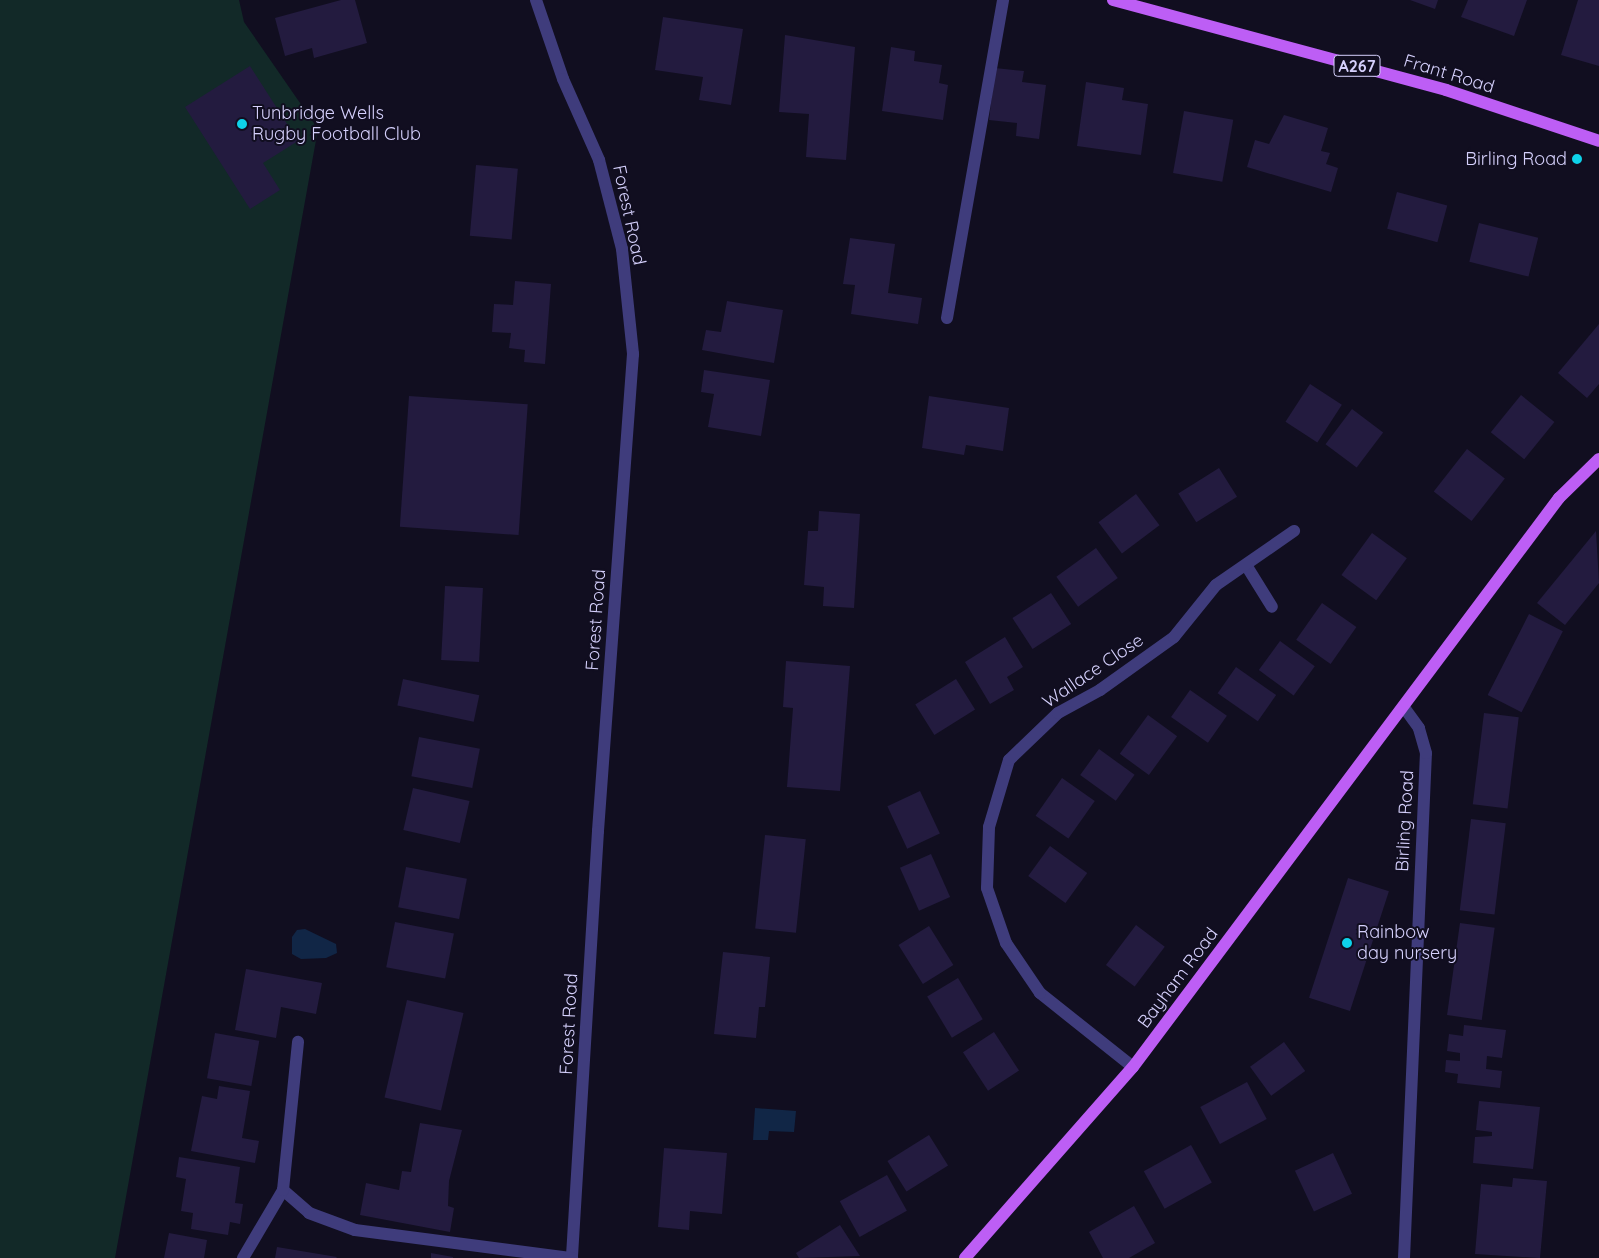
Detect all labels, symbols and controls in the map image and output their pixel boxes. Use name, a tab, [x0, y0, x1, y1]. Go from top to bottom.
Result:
street label: Frant Road	[1401, 50, 1497, 98]
road number: A267	[1333, 52, 1381, 80]
place label: Tunbridge Wells Rugby Football Club	[252, 103, 421, 146]
marker: Tunbridge Wells Rugby Football Club	[236, 118, 248, 130]
place label: Birling Road	[1465, 148, 1567, 170]
marker: Birling Road	[1571, 153, 1583, 165]
street label: Forest Road	[608, 163, 650, 267]
street label: Forest Road	[582, 569, 610, 671]
street label: Wallace Close	[1038, 629, 1148, 713]
street label: Birling Road	[1392, 770, 1418, 872]
place label: Rainbow day nursery	[1357, 922, 1457, 964]
street label: Bayham Road	[1133, 924, 1223, 1032]
marker: Rainbow day nursery	[1341, 937, 1353, 949]
street label: Forest Road	[556, 973, 582, 1075]

